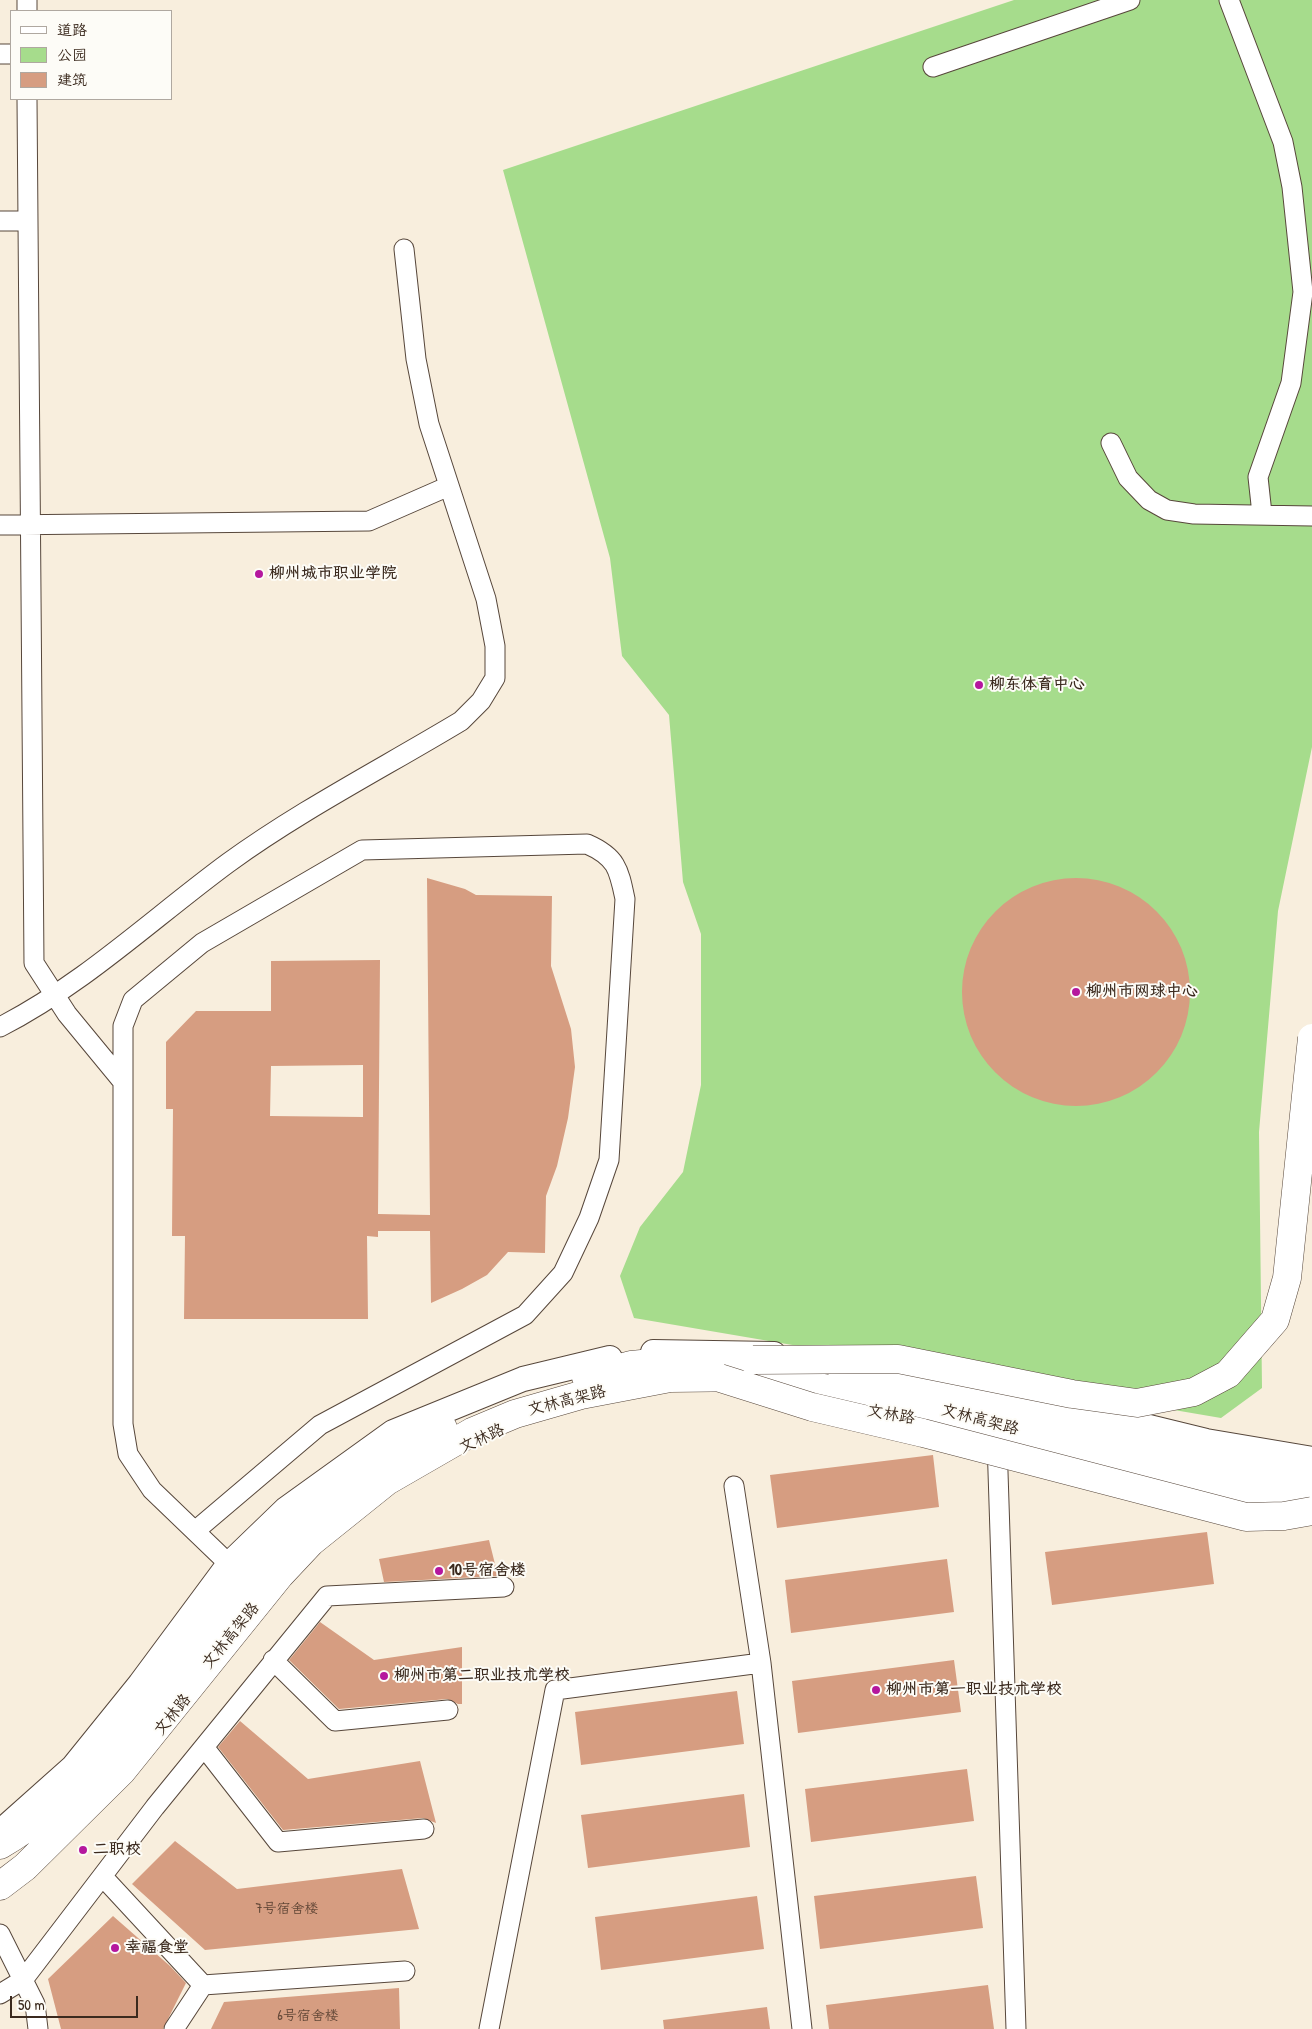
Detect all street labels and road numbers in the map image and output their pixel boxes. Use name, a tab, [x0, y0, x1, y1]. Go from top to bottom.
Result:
street label: 文林高架路	[526, 1382, 608, 1420]
street label: 文林高架路	[939, 1400, 1021, 1440]
street label: 文林路	[866, 1401, 916, 1429]
street label: 文林路	[456, 1420, 508, 1458]
street label: 文林高架路	[198, 1599, 264, 1673]
street label: 文林路	[150, 1690, 196, 1740]

